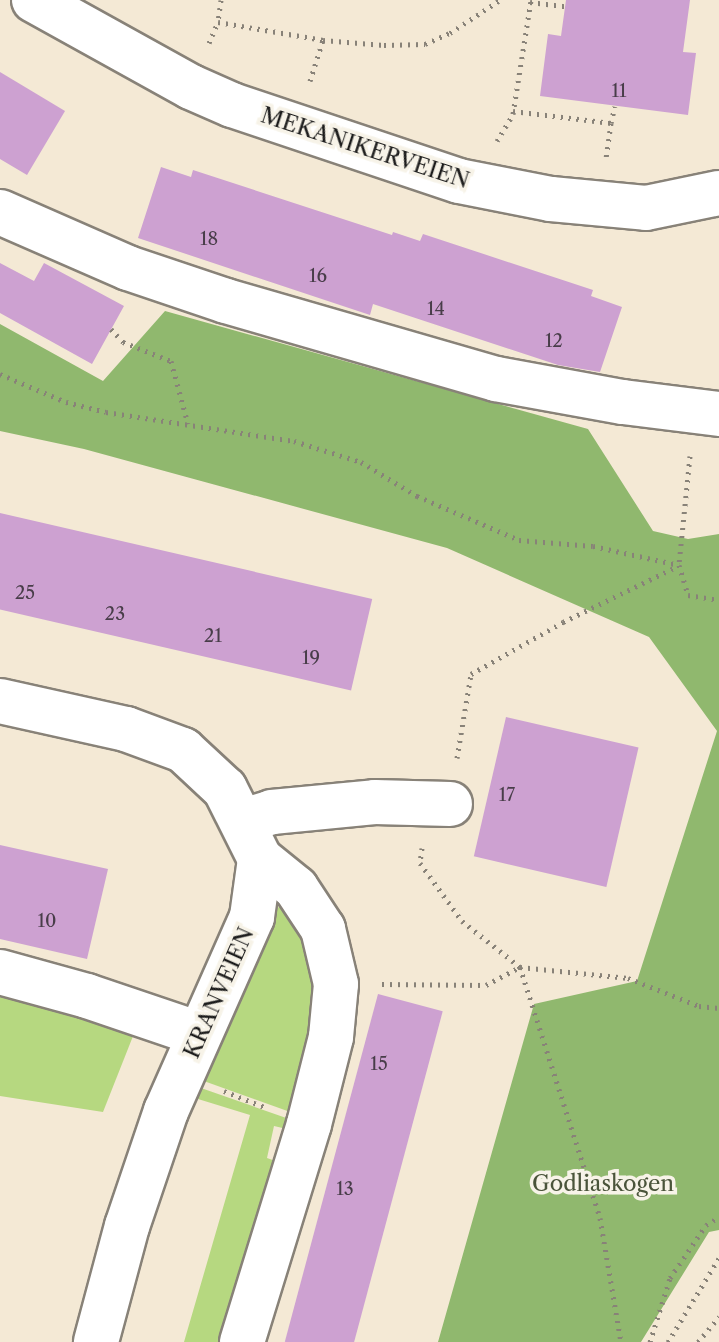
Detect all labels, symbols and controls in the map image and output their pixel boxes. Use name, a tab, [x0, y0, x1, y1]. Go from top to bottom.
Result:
house number: 11	[611, 80, 627, 102]
street label: MEKANIKERVEIEN	[258, 102, 472, 194]
house number: 18	[200, 228, 218, 250]
house number: 16	[309, 265, 327, 287]
house number: 14	[427, 298, 445, 320]
house number: 12	[545, 330, 563, 352]
house number: 25	[15, 582, 35, 604]
house number: 23	[105, 603, 125, 625]
house number: 21	[204, 625, 222, 647]
house number: 19	[302, 647, 320, 669]
house number: 17	[499, 784, 515, 806]
house number: 10	[38, 910, 56, 932]
street label: KRANVEIEN	[178, 924, 260, 1062]
house number: 15	[370, 1053, 388, 1075]
park label: Godliaskogen	[532, 1171, 674, 1197]
house number: 13	[336, 1178, 354, 1200]

